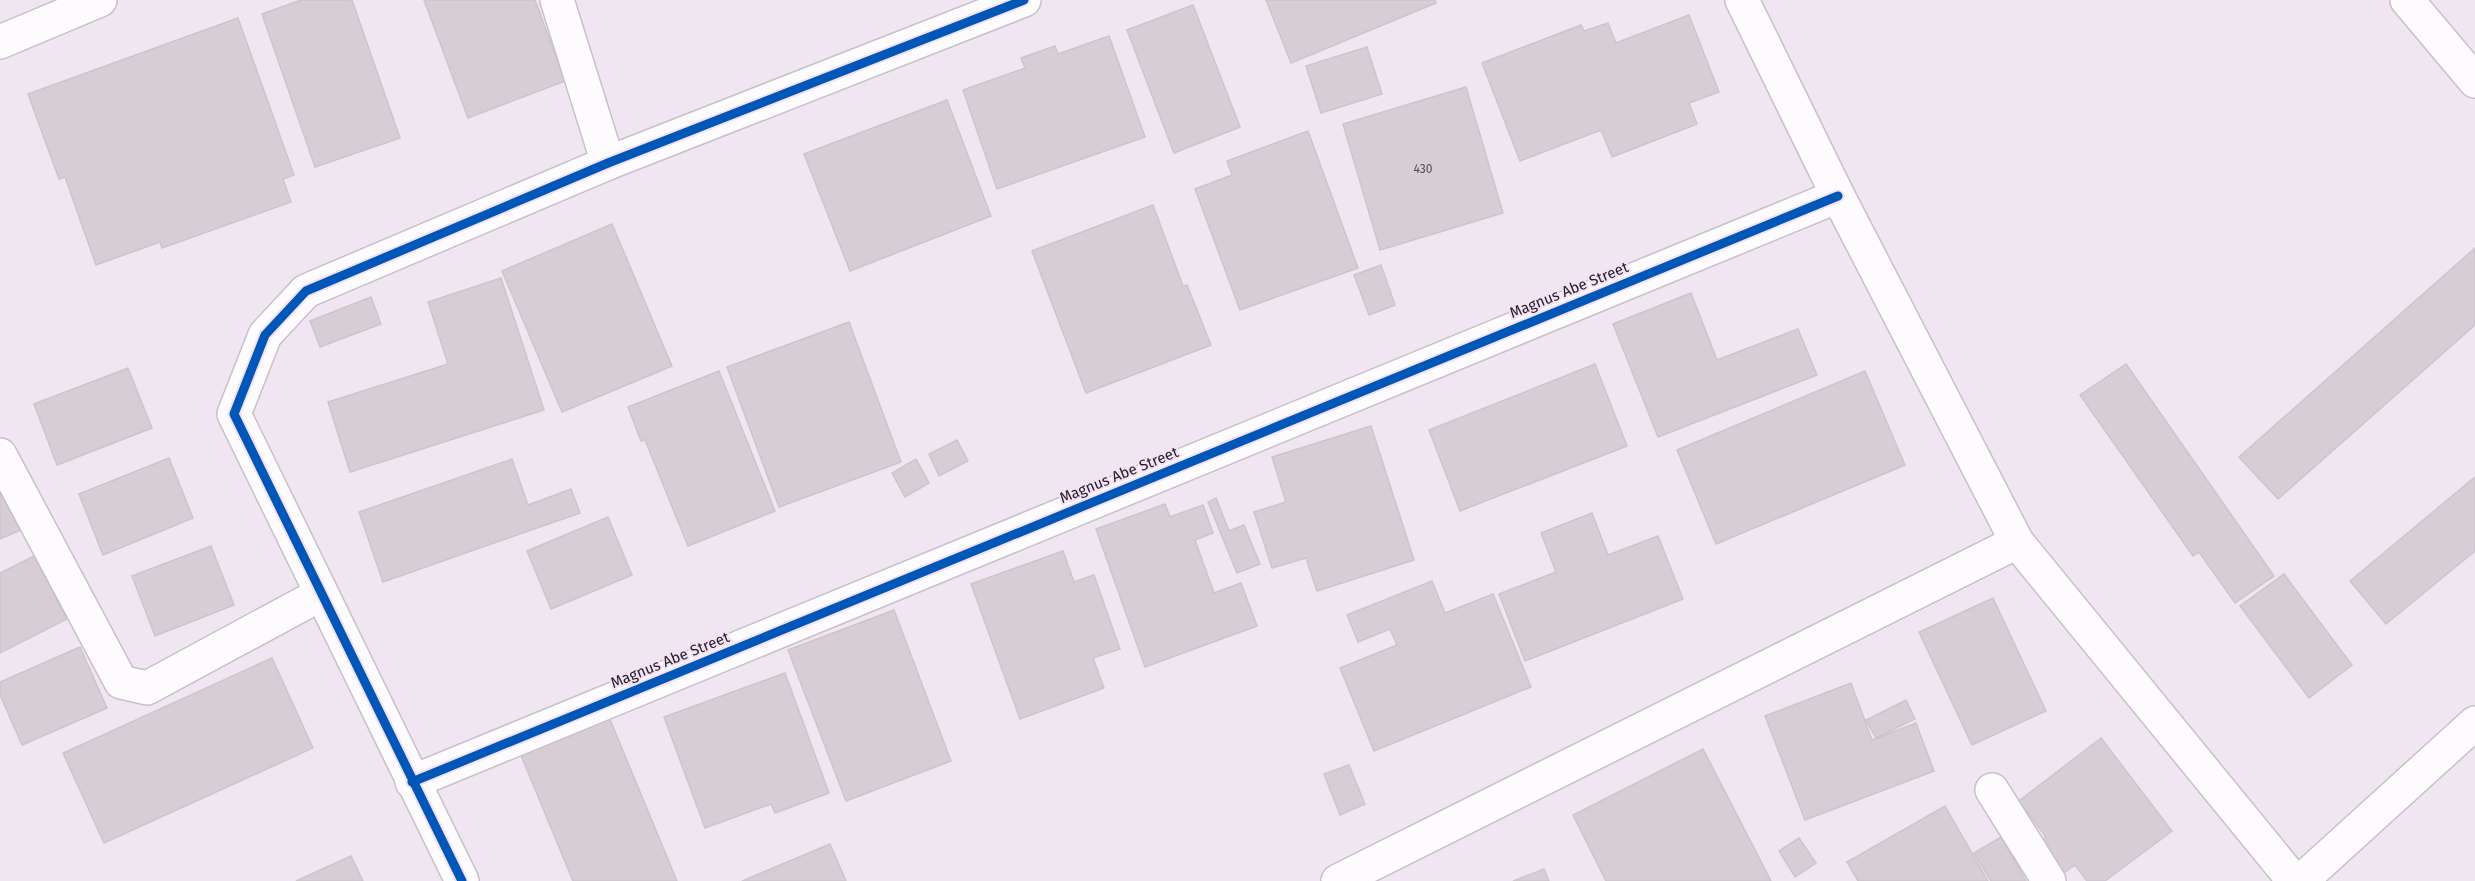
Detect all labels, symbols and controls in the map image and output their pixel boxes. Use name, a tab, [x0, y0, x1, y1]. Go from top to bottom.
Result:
house number: 430	[1414, 162, 1433, 176]
street label: Magnus Abe Street	[1507, 258, 1631, 322]
street label: Magnus Abe Street	[1057, 443, 1181, 507]
street label: Magnus Abe Street	[608, 628, 732, 692]

